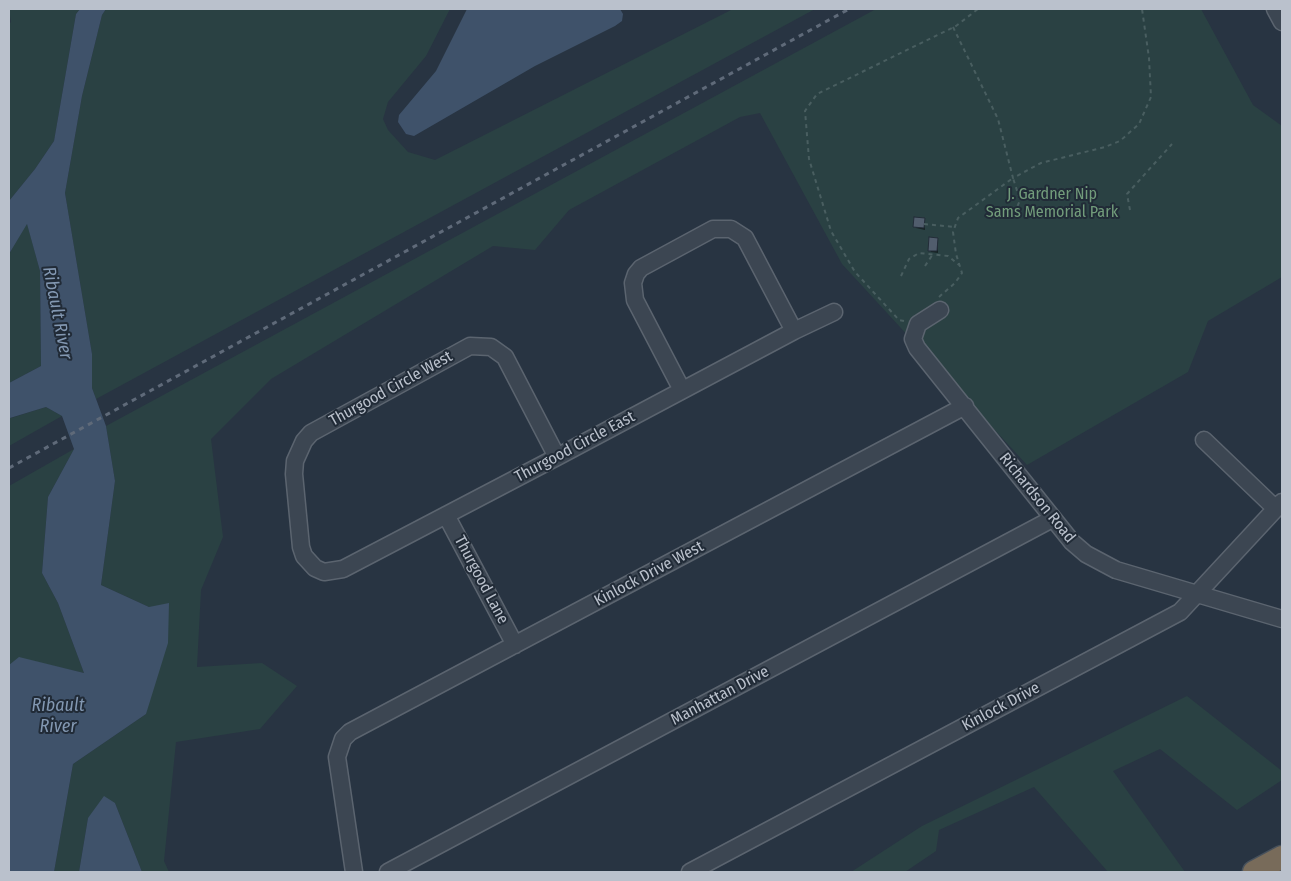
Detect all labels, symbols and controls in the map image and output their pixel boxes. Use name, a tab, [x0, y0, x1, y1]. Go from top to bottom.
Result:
park label: J. Gardner Nip Sams Memorial Park	[986, 185, 1118, 223]
water label: Ribault River	[37, 265, 77, 361]
street label: Thurgood Circle West	[326, 347, 456, 431]
street label: Thurgood Circle East	[512, 407, 638, 487]
street label: Richardson Road	[995, 449, 1079, 547]
street label: Thurgood Lane	[450, 533, 512, 627]
street label: Kinlock Drive West	[591, 537, 707, 611]
street label: Manhattan Drive	[668, 662, 772, 730]
street label: Kinlock Drive	[959, 678, 1043, 736]
water label: Ribault River	[31, 695, 85, 738]

